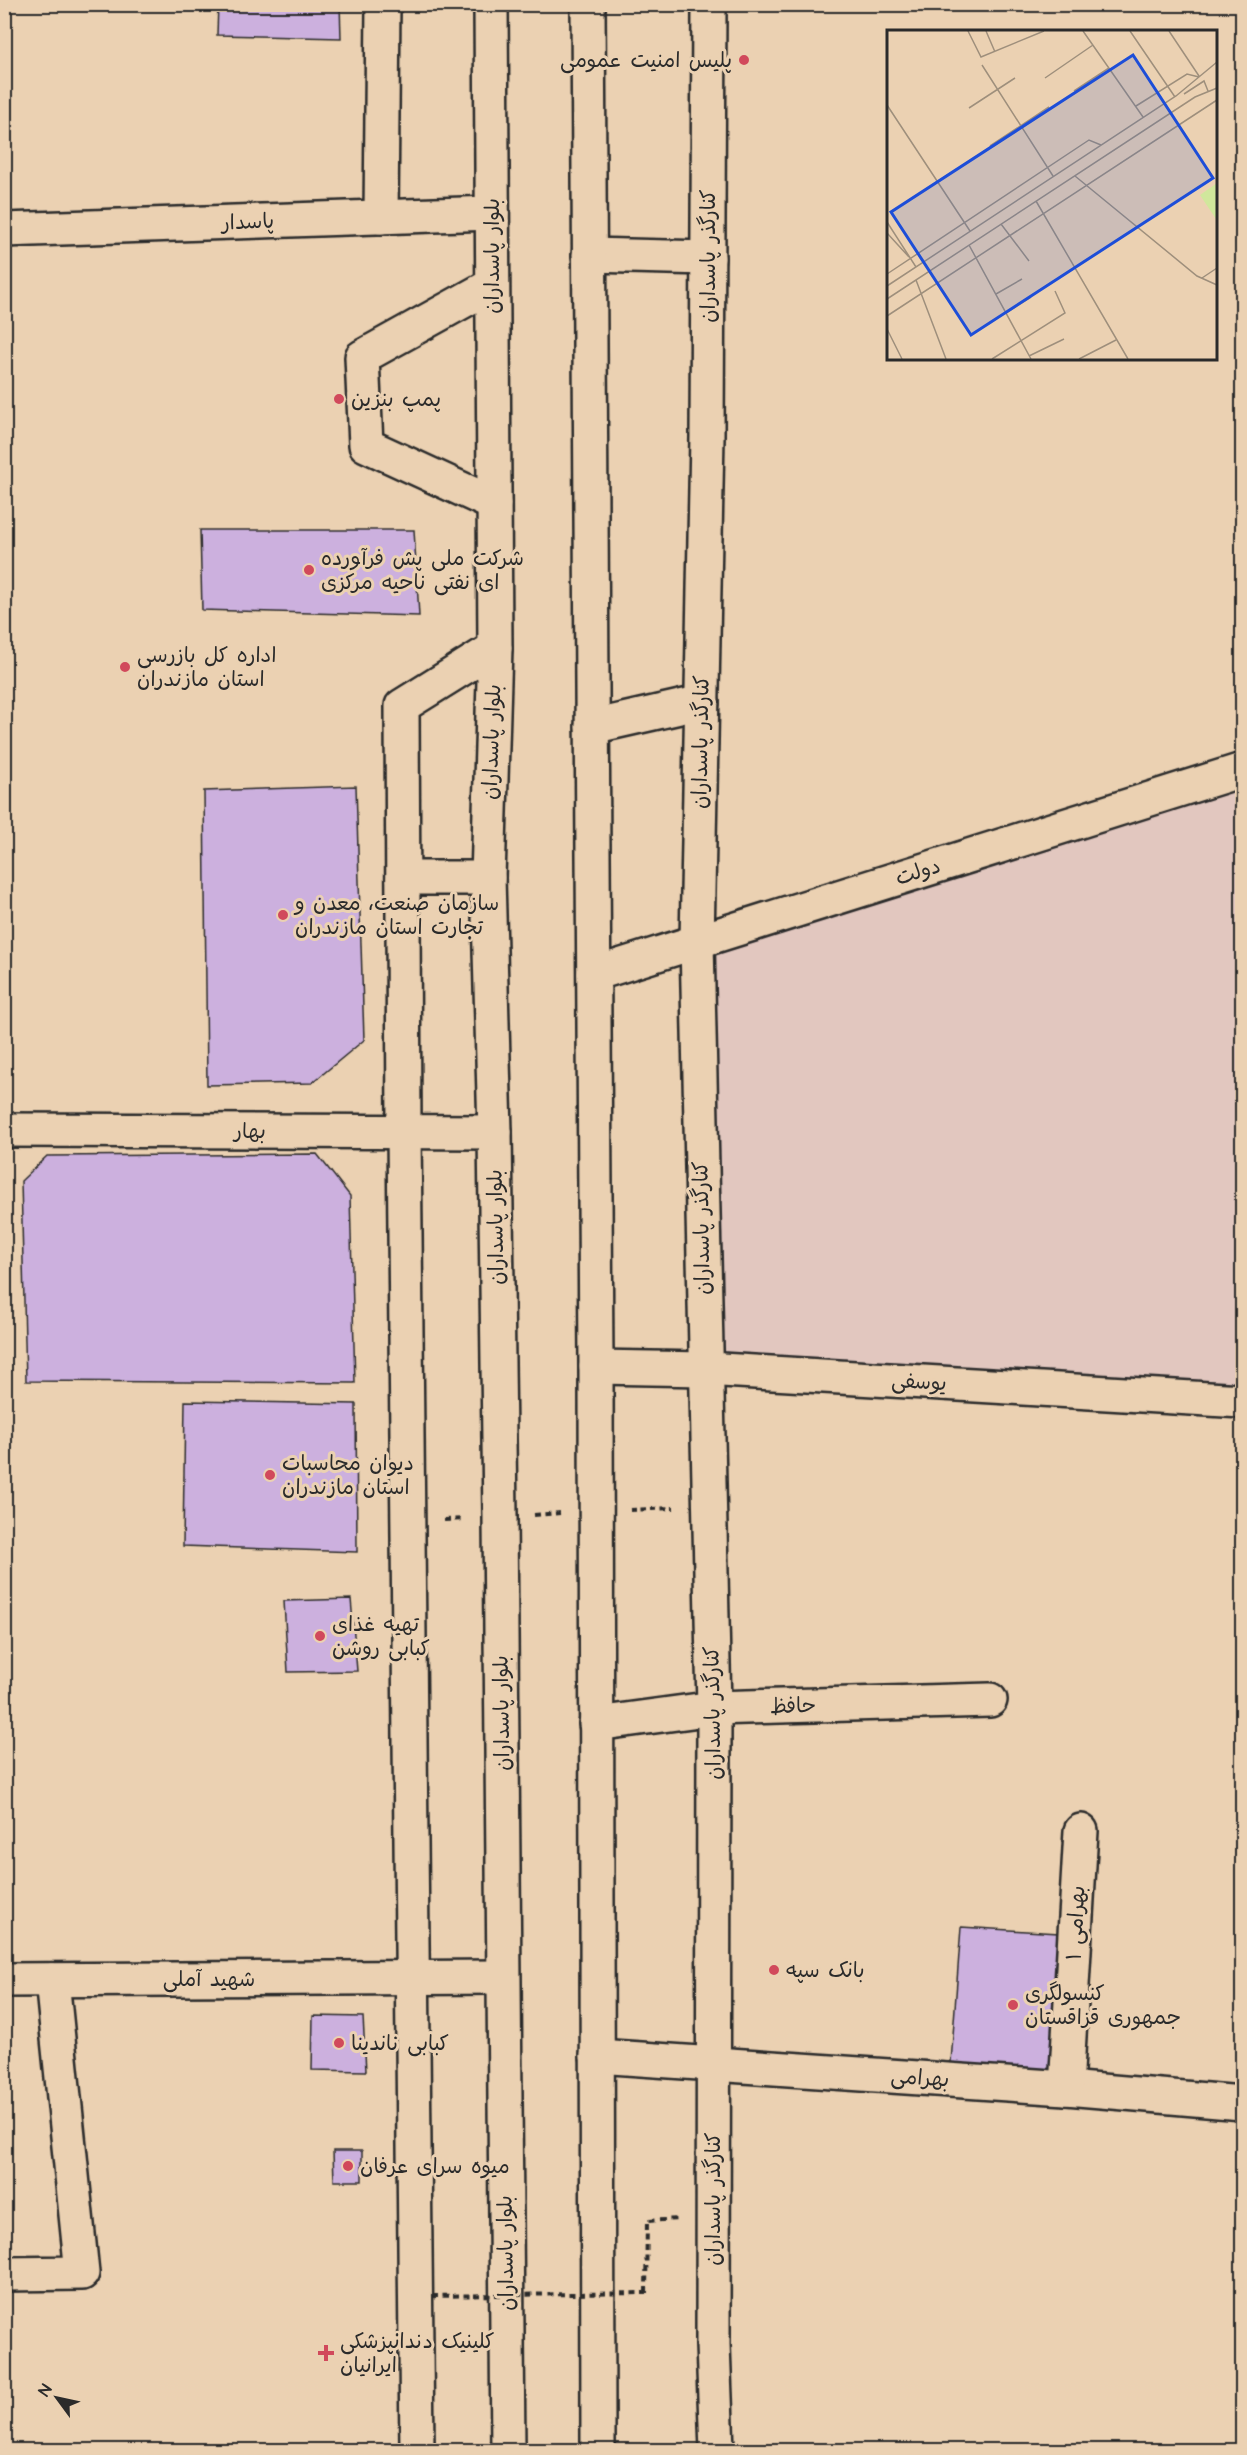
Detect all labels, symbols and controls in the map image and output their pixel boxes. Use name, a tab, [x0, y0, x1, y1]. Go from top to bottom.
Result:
inset map	[887, 30, 1217, 360]
place label: پلیس امنیت عمومی	[560, 46, 732, 75]
marker: پلیس امنیت عمومی	[737, 53, 751, 67]
street label: کنارگذر پاسداران	[694, 189, 723, 323]
street label: بلوار پاسداران	[478, 198, 507, 314]
street label: پاسدار	[219, 207, 275, 237]
place label: پمپ بنزین	[351, 385, 441, 414]
marker: پمپ بنزین	[332, 392, 346, 406]
place label: شرکت ملی پش فرآورده ای نفتی ناحیه مرکزی	[321, 544, 524, 597]
marker: شرکت ملی پش فرآورده ای نفتی ناحیه مرکزی	[302, 563, 316, 577]
place label: اداره کل بازرسی استان مازندران	[137, 641, 277, 694]
marker: اداره کل بازرسی استان مازندران	[118, 660, 132, 674]
street label: کنارگذر پاسداران	[685, 675, 717, 809]
street label: بلوار پاسداران	[475, 684, 509, 800]
street label: دولت	[892, 851, 944, 893]
place label: سازمان صنعت، معدن و تجارت استان مازندران	[293, 889, 499, 942]
marker: سازمان صنعت، معدن و تجارت استان مازندران	[276, 908, 290, 922]
street label: بهار	[232, 1117, 266, 1146]
street label: کنارگذر پاسداران	[686, 1161, 718, 1295]
street label: بلوار پاسداران	[480, 1169, 512, 1285]
street label: یوسفی	[890, 1366, 948, 1398]
place label: دیوان محاسبات استان مازندران	[282, 1449, 414, 1502]
marker: دیوان محاسبات استان مازندران	[263, 1468, 277, 1482]
place label: تهیه غذای کبابی روشن	[332, 1610, 430, 1663]
marker: تهیه غذای کبابی روشن	[313, 1629, 327, 1643]
street label: کنارگذر پاسداران	[697, 1646, 729, 1780]
street label: بلوار پاسداران	[486, 1655, 518, 1771]
street label: حافظ	[769, 1691, 817, 1721]
street label: بهرامی ۱	[1060, 1885, 1092, 1961]
place label: بانک سپه	[786, 1956, 865, 1985]
marker: بانک سپه	[767, 1963, 781, 1977]
street label: شهید آملی	[163, 1965, 255, 1994]
place label: کنسولگری جمهوری قزاقستان	[1025, 1979, 1181, 2032]
marker: کنسولگری جمهوری قزاقستان	[1006, 1998, 1020, 2012]
place label: کبابی ناندینا	[351, 2029, 449, 2058]
marker: کبابی ناندینا	[332, 2036, 346, 2050]
street label: بهرامی	[890, 2061, 950, 2095]
street label: کنارگذر پاسداران	[699, 2132, 728, 2266]
place label: میوه سرای عرفان	[360, 2152, 510, 2181]
marker: میوه سرای عرفان	[341, 2159, 355, 2173]
street label: بلوار پاسداران	[490, 2195, 522, 2311]
place label: کلینیک دندانپزشکی ایرانیان	[340, 2327, 494, 2380]
marker: کلینیک دندانپزشکی ایرانیان	[317, 2344, 335, 2362]
north arrow	[27, 2368, 87, 2428]
text: N	[33, 2380, 57, 2401]

